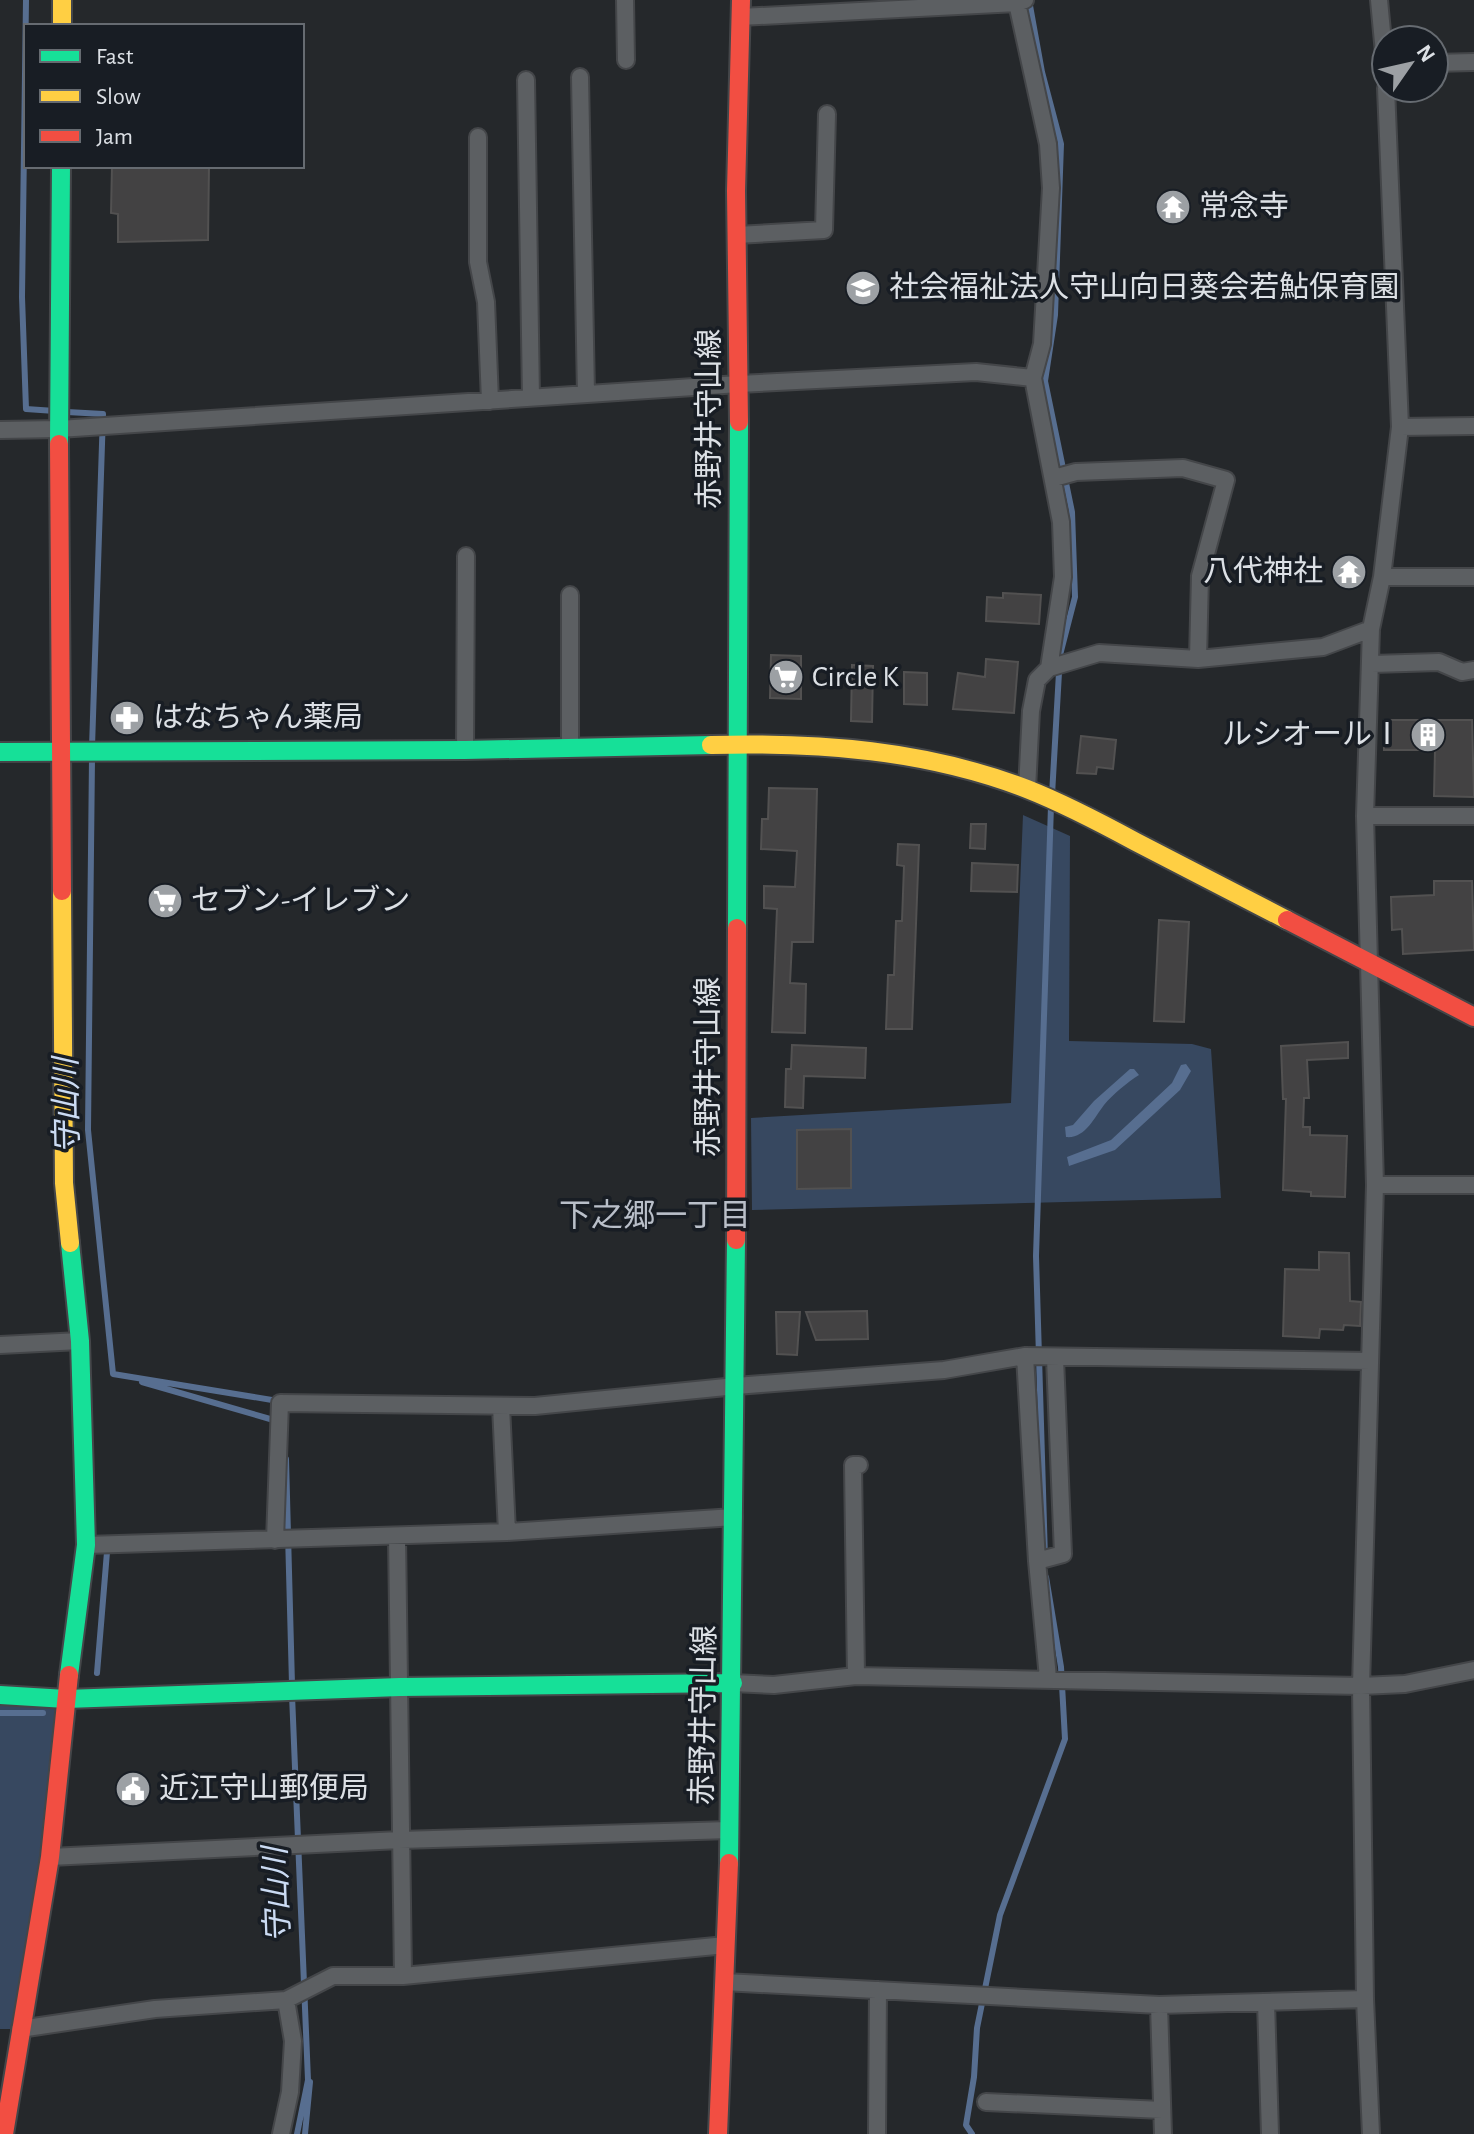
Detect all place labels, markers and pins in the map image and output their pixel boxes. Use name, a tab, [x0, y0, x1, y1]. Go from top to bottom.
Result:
temple icon: 常念寺	[1154, 188, 1192, 226]
place label: 常念寺	[1199, 190, 1289, 222]
school or university icon: 社会福祉法人守山向日葵会若鮎保育園	[844, 269, 882, 307]
place label: 社会福祉法人守山向日葵会若鮎保育園	[889, 271, 1399, 303]
temple icon: 八代神社	[1330, 553, 1368, 591]
place label: 八代神社	[1203, 555, 1323, 587]
supermarket icon: Circle K	[767, 658, 805, 696]
place label: Circle K	[812, 662, 899, 692]
pharmacy icon: はなちゃん薬局	[108, 699, 146, 737]
place label: はなちゃん薬局	[153, 701, 363, 733]
building icon: ルシオールⅠ	[1409, 716, 1447, 754]
place label: ルシオールⅠ	[1222, 720, 1402, 750]
supermarket icon: セブン-イレブン	[146, 882, 184, 920]
place label: セブン-イレブン	[191, 884, 410, 916]
public building icon: 近江守山郵便局	[114, 1770, 152, 1808]
place label: 近江守山郵便局	[159, 1772, 369, 1804]

